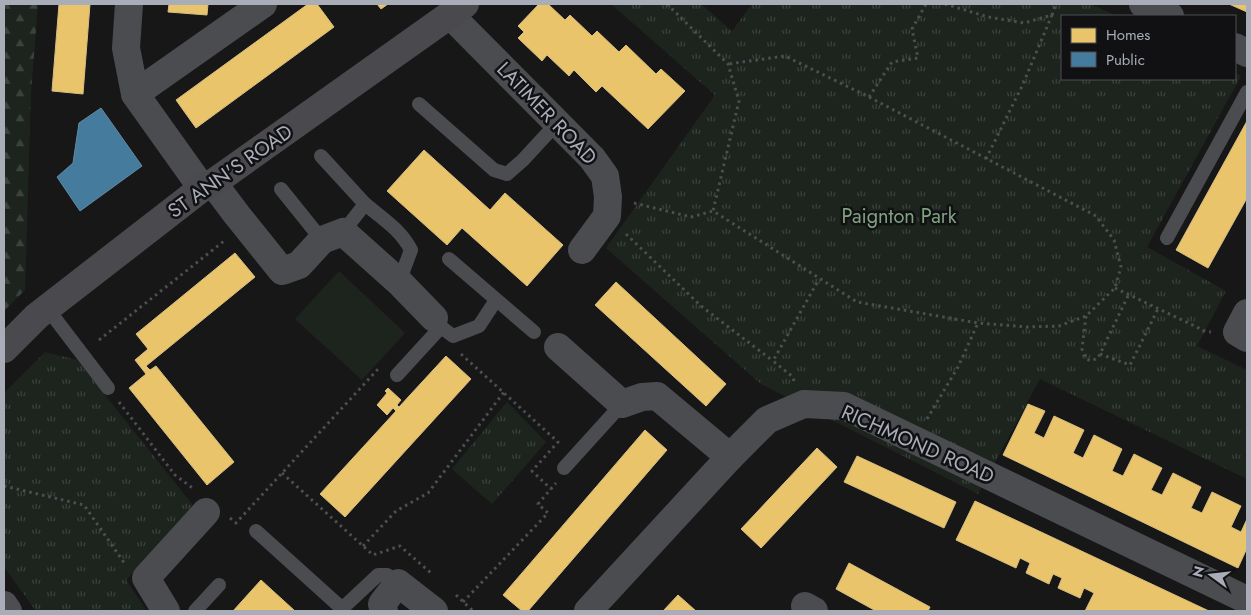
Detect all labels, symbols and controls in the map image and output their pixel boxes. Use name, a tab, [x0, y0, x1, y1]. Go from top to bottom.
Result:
legend	[1061, 15, 1236, 80]
text: Homes	[1106, 24, 1150, 46]
text: Public	[1106, 49, 1145, 71]
street label: LATIMER ROAD	[490, 55, 603, 171]
street label: ST ANN'S ROAD	[162, 118, 299, 225]
park label: Paignton Park	[842, 202, 957, 231]
street label: RICHMOND ROAD	[837, 398, 999, 491]
north arrow	[1186, 550, 1236, 600]
text: N	[1187, 564, 1210, 580]

